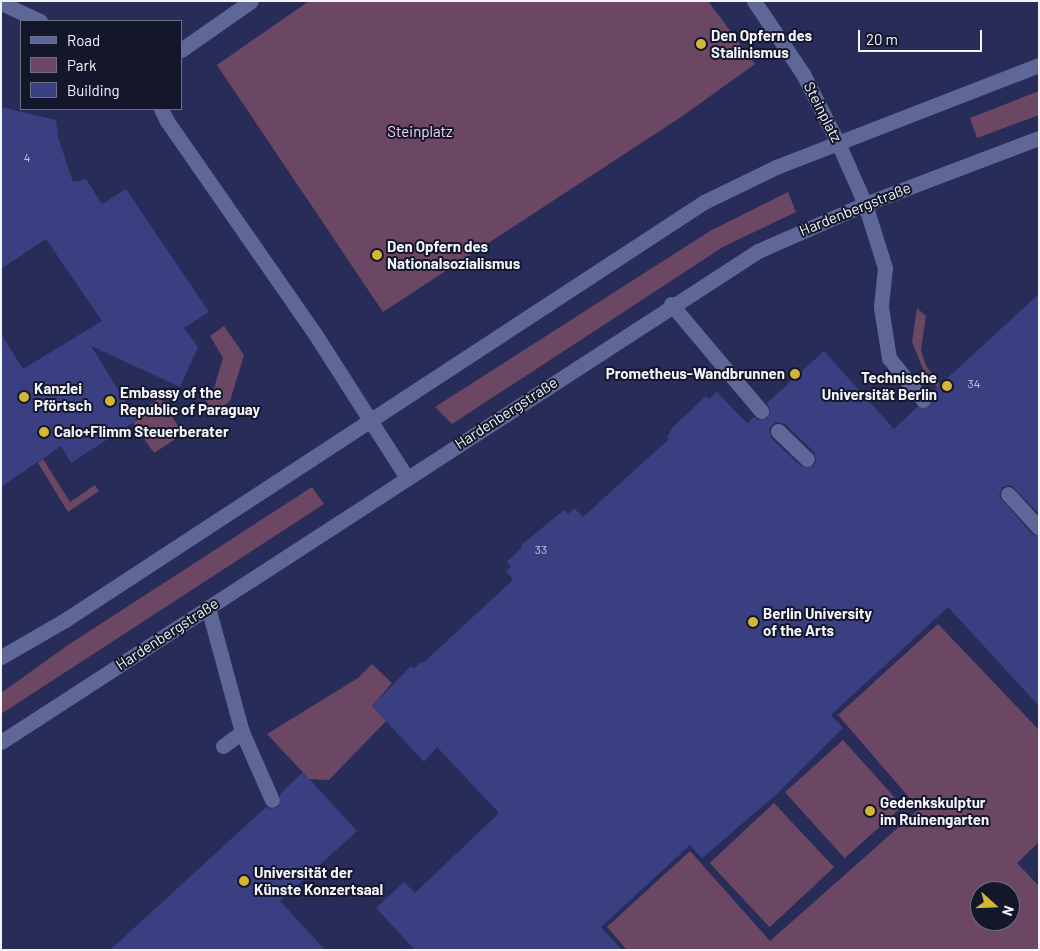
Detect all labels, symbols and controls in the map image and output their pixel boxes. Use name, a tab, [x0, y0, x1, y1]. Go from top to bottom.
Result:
legend	[20, 20, 182, 110]
scale bar	[860, 20, 984, 52]
place label: Den Opfern des Stalinismus	[711, 26, 812, 61]
text: 20 m	[866, 30, 898, 48]
text: Road	[67, 31, 100, 49]
marker: Den Opfern des Stalinismus	[695, 38, 707, 50]
text: Park	[67, 56, 96, 74]
street label: Steinplatz	[800, 79, 846, 145]
text: Building	[67, 81, 120, 99]
park label: Steinplatz	[387, 123, 453, 141]
house number: 4	[24, 151, 30, 165]
street label: Hardenbergstraße	[797, 178, 913, 240]
place label: Den Opfern des Nationalsozialismus	[387, 237, 520, 272]
marker: Den Opfern des Nationalsozialismus	[371, 249, 383, 261]
place label: Prometheus-Wandbrunnen	[606, 365, 785, 383]
marker: Prometheus-Wandbrunnen	[789, 368, 801, 380]
place label: Technische Universität Berlin	[822, 368, 937, 403]
street label: Hardenbergstraße	[451, 373, 561, 453]
house number: 34	[968, 377, 980, 391]
place label: Kanzlei Pförtsch	[34, 379, 92, 414]
marker: Technische Universität Berlin	[941, 380, 953, 392]
place label: Embassy of the Republic of Paraguay	[120, 383, 260, 418]
marker: Kanzlei Pförtsch	[18, 391, 30, 403]
marker: Embassy of the Republic of Paraguay	[104, 395, 116, 407]
place label: Calo+Flimm Steuerberater	[54, 423, 229, 441]
marker: Calo+Flimm Steuerberater	[38, 426, 50, 438]
house number: 33	[535, 543, 547, 557]
street label: Hardenbergstraße	[112, 594, 222, 674]
place label: Berlin University of the Arts	[763, 604, 872, 639]
marker: Berlin University of the Arts	[747, 616, 759, 628]
place label: Gedenkskulptur im Ruinengarten	[880, 793, 989, 828]
marker: Gedenkskulptur im Ruinengarten	[864, 805, 876, 817]
place label: Universität der Künste Konzertsaal	[254, 863, 383, 898]
marker: Universität der Künste Konzertsaal	[238, 875, 250, 887]
north arrow	[970, 881, 1020, 931]
text: N	[999, 904, 1018, 918]

